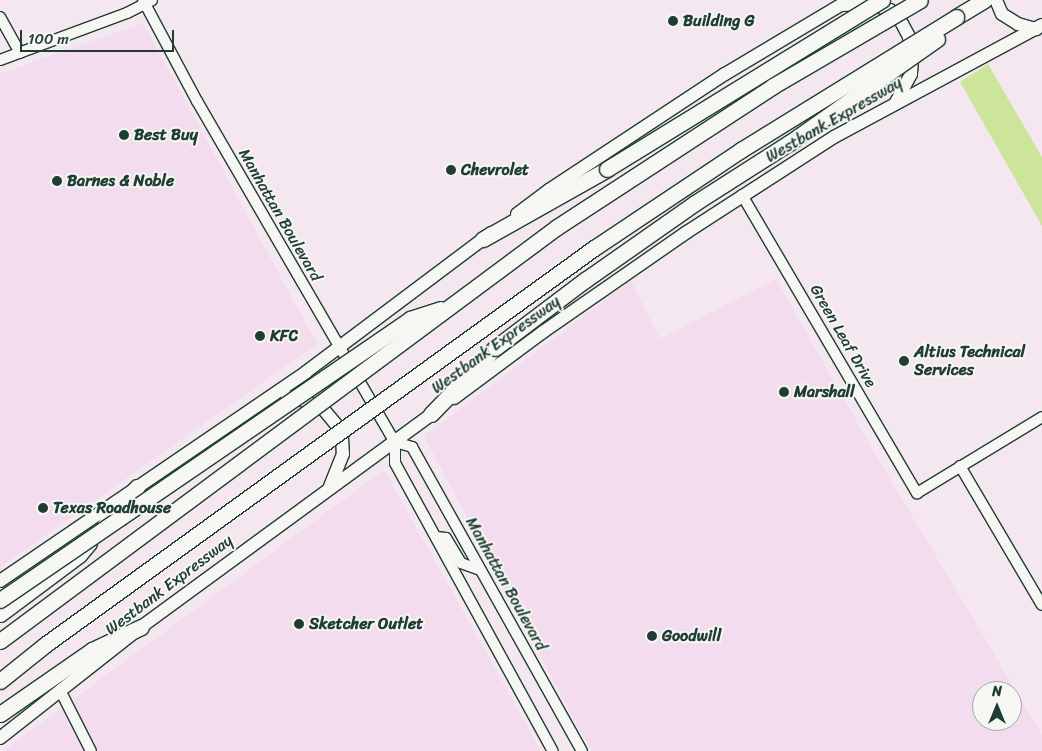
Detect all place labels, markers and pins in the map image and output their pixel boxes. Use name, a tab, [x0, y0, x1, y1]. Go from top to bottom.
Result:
place label: Building G	[683, 11, 754, 31]
marker: Building G	[667, 15, 679, 27]
place label: Best Buy	[134, 125, 198, 145]
marker: Best Buy	[118, 129, 130, 141]
place label: Chevrolet	[461, 160, 529, 180]
marker: Chevrolet	[445, 164, 457, 176]
place label: Barnes & Noble	[67, 171, 174, 191]
marker: Barnes & Noble	[51, 175, 63, 187]
place label: KFC	[270, 326, 298, 346]
marker: KFC	[254, 330, 266, 342]
place label: Altius Technical Services	[914, 342, 1025, 380]
marker: Altius Technical Services	[898, 355, 910, 367]
place label: Marshall	[794, 382, 855, 402]
marker: Marshall	[778, 386, 790, 398]
place label: Texas Roadhouse	[53, 498, 170, 518]
marker: Texas Roadhouse	[37, 502, 49, 514]
place label: Sketcher Outlet	[309, 614, 423, 634]
marker: Sketcher Outlet	[293, 618, 305, 630]
place label: Goodwill	[662, 626, 721, 646]
marker: Goodwill	[646, 630, 658, 642]

